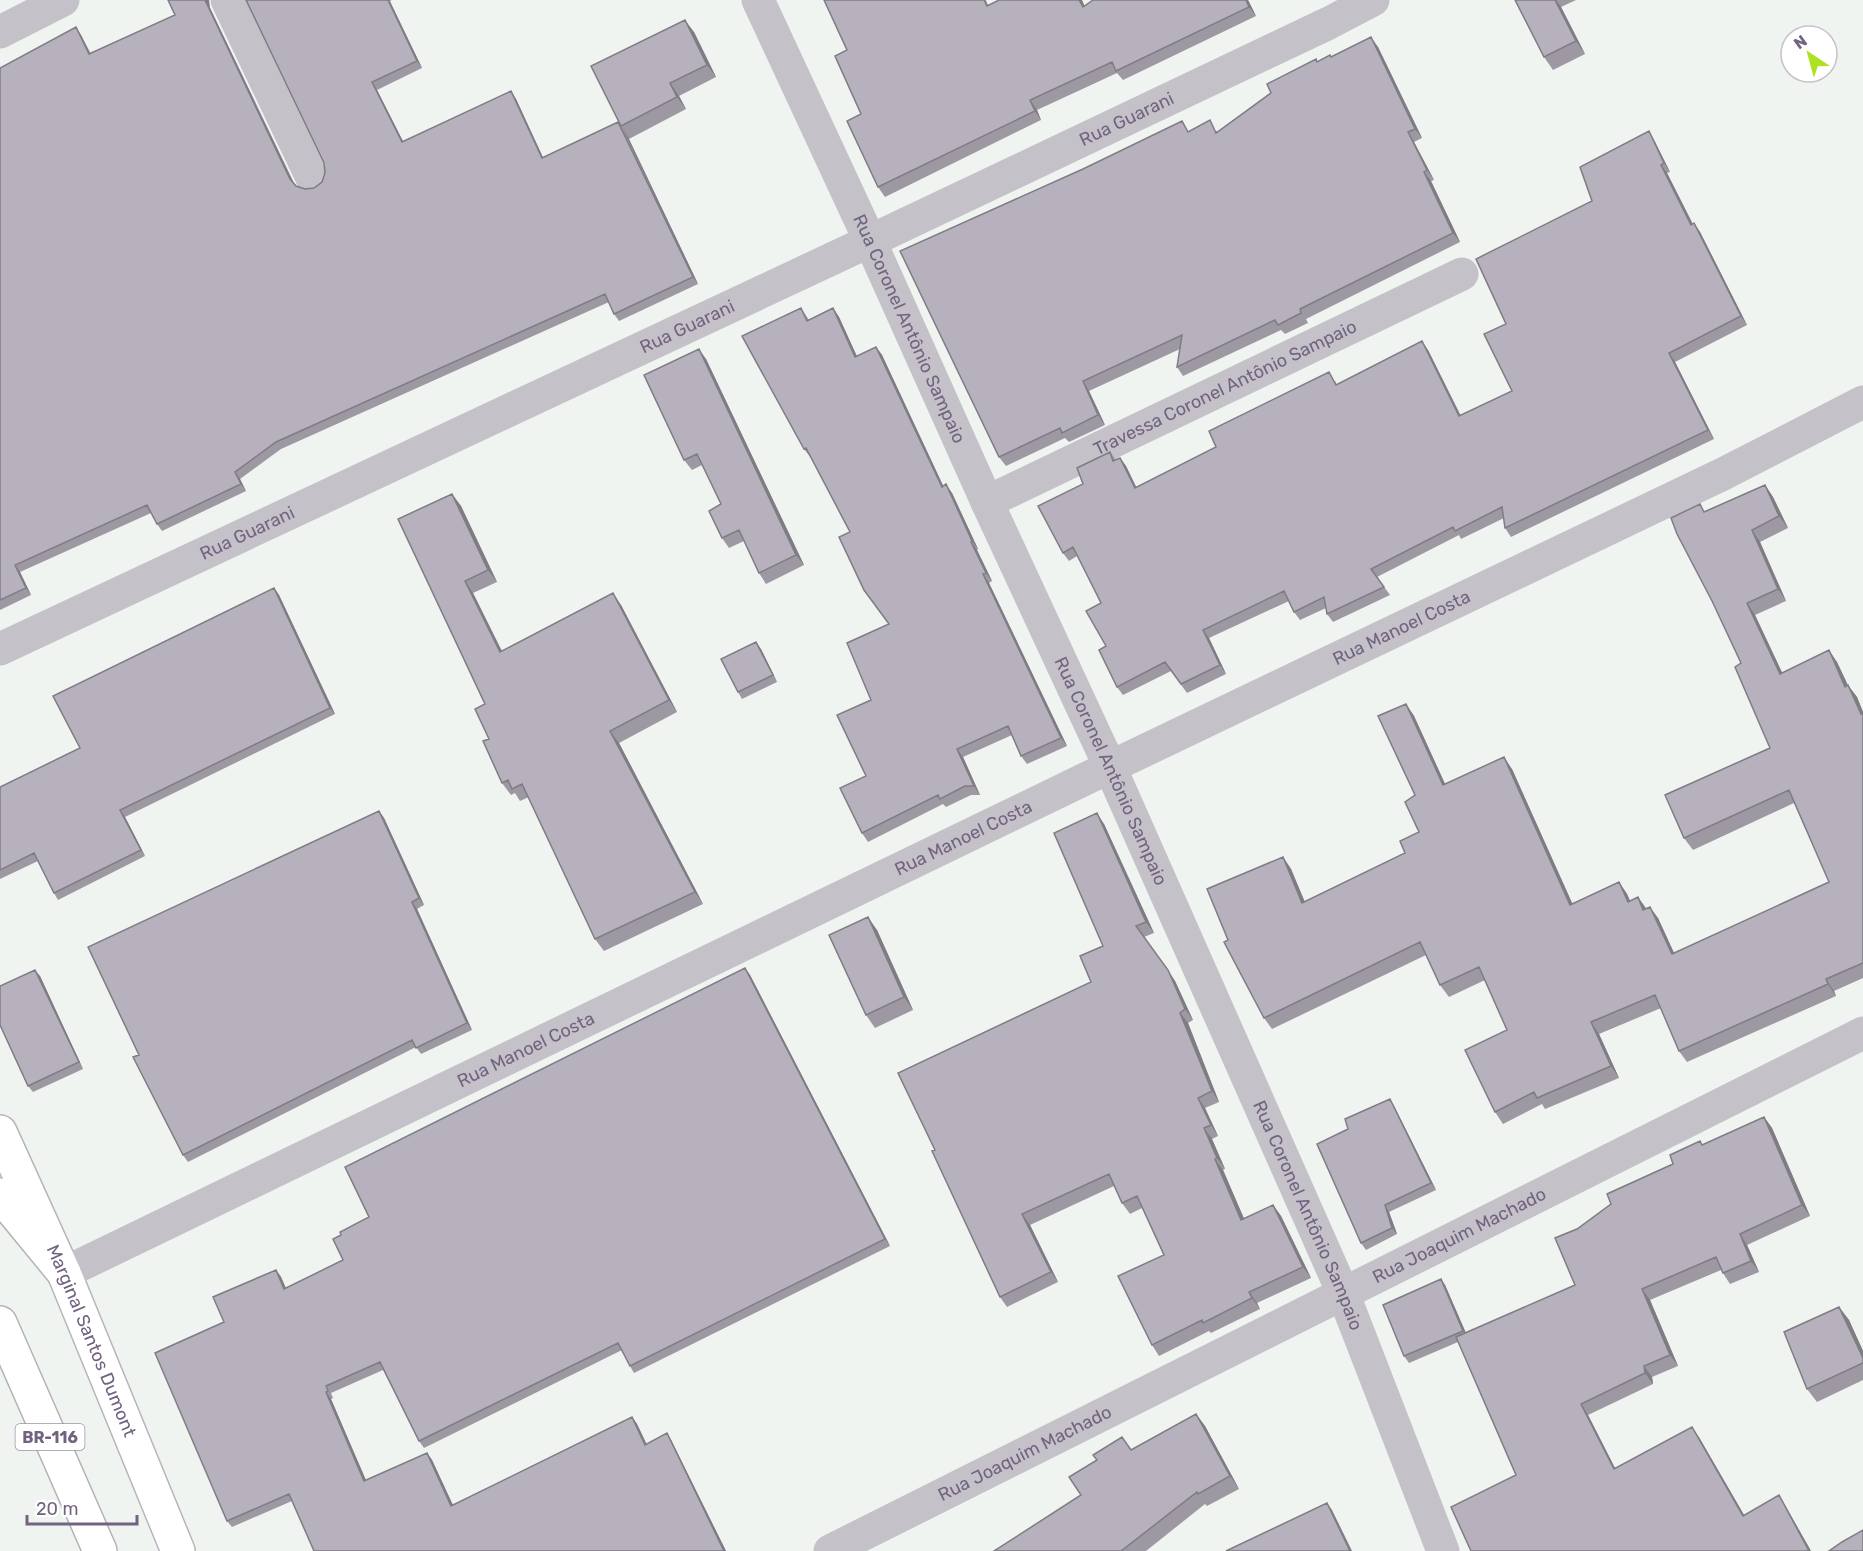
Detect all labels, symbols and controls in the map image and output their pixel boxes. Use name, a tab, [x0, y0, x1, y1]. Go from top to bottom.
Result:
north arrow	[1779, 24, 1839, 84]
text: N	[1790, 31, 1811, 53]
street label: Rua Guarani	[1076, 87, 1177, 151]
street label: Rua Coronel Antônio Sampaio	[848, 211, 970, 447]
street label: Rua Guarani	[636, 295, 738, 358]
street label: Travessa Coronel Antônio Sampaio	[1090, 315, 1360, 460]
street label: Rua Guarani	[196, 501, 298, 565]
street label: Rua Manoel Costa	[1329, 585, 1474, 670]
street label: Rua Coronel Antônio Sampaio	[1049, 653, 1172, 889]
street label: Rua Manoel Costa	[891, 795, 1036, 881]
street label: Rua Manoel Costa	[454, 1007, 598, 1092]
street label: Rua Coronel Antônio Sampaio	[1248, 1097, 1367, 1333]
street label: Rua Joaquim Machado	[1369, 1183, 1550, 1288]
street label: Marginal Santos Dumont	[42, 1241, 141, 1440]
street label: Rua Joaquim Machado	[934, 1401, 1115, 1506]
road number: BR-116	[16, 1424, 84, 1450]
scale bar	[27, 1488, 136, 1526]
text: 20 m	[36, 1498, 78, 1520]

